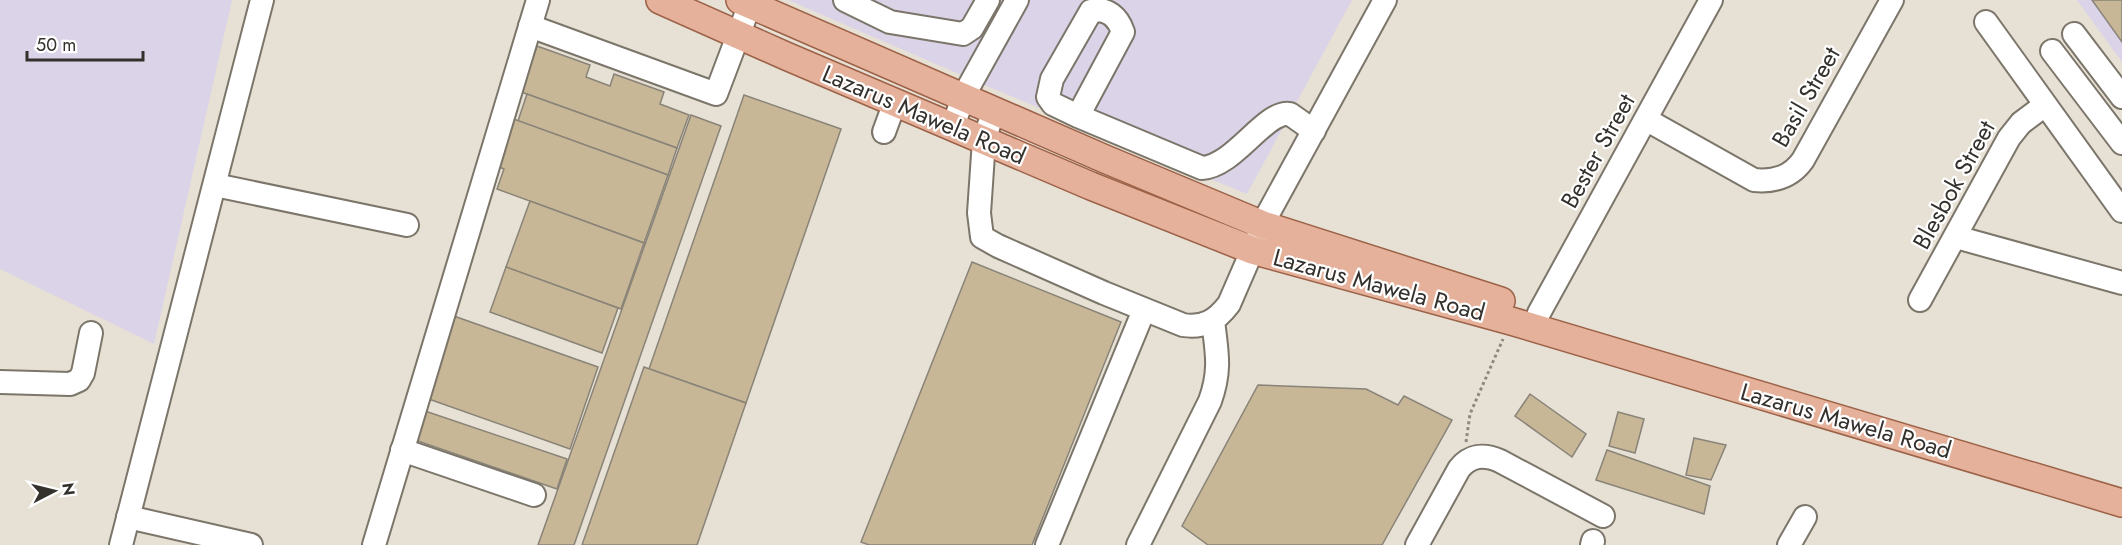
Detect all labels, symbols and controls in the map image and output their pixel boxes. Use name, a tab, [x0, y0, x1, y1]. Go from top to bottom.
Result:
scale bar	[27, 24, 142, 62]
text: 50 m	[36, 32, 76, 58]
street label: Basil Street	[1763, 40, 1849, 153]
street label: Lazarus Mawela Road	[817, 56, 1031, 173]
street label: Bester Street	[1552, 87, 1644, 214]
street label: Blesbok Street	[1904, 114, 2004, 256]
street label: Lazarus Mawela Road	[1269, 239, 1489, 330]
street label: Lazarus Mawela Road	[1737, 374, 1956, 467]
north arrow	[24, 461, 84, 521]
text: N	[56, 482, 81, 497]

